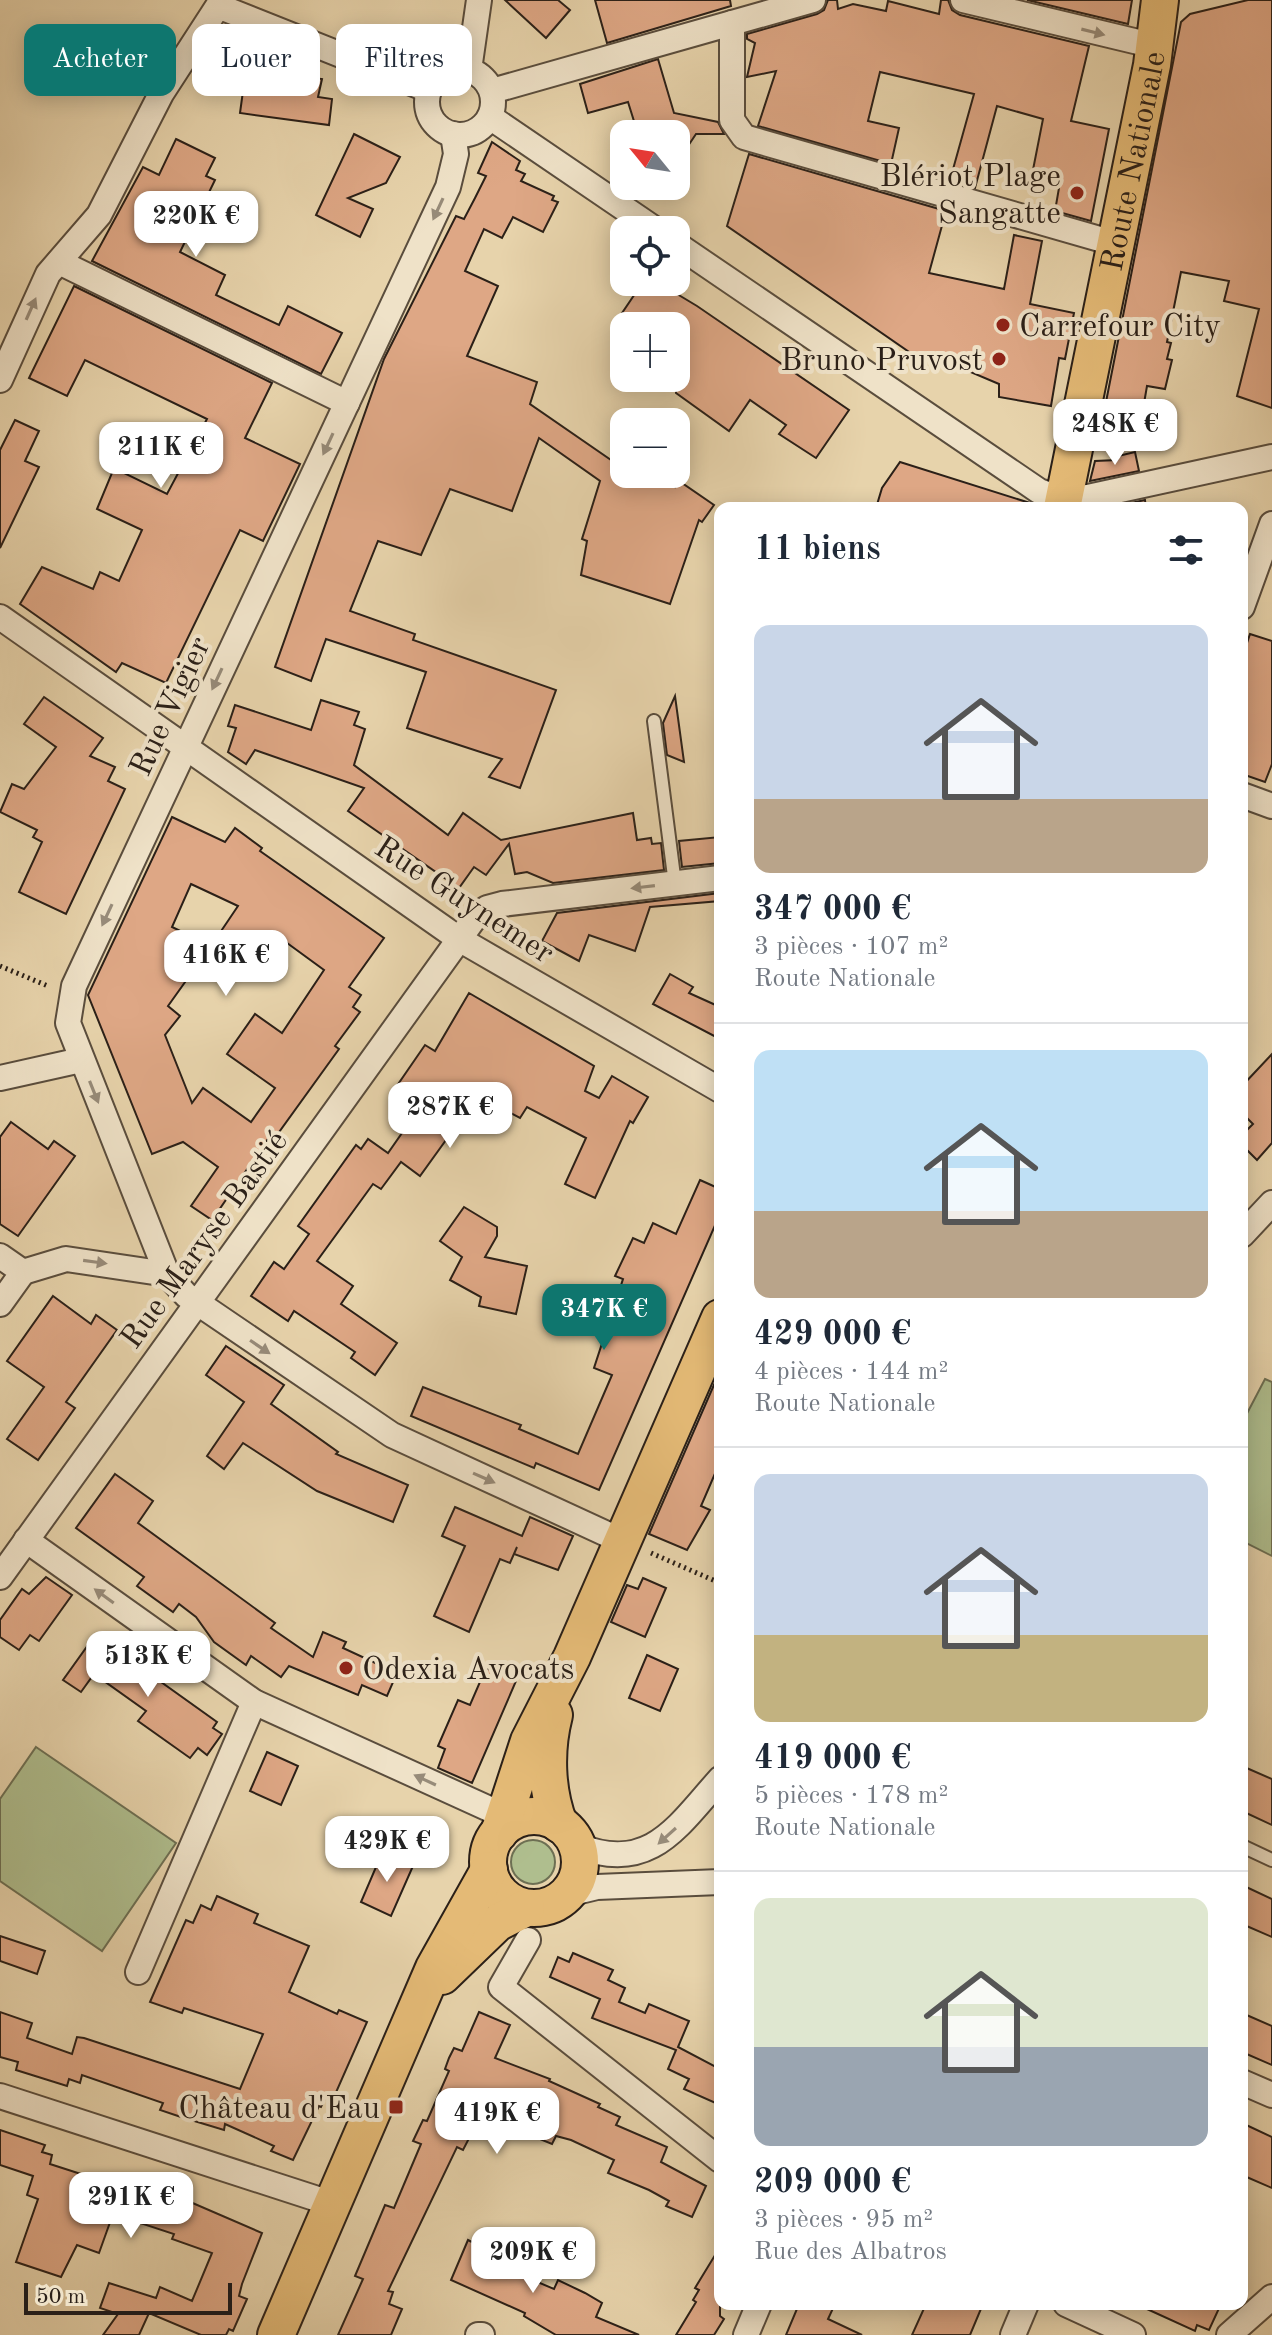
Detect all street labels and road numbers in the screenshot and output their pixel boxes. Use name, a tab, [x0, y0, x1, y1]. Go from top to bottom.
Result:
street label: Route Nationale	[1097, 50, 1173, 274]
street label: Rue Vigier	[126, 633, 218, 782]
street label: Rue Guynemer	[368, 832, 558, 971]
street label: Rue Maryse Bastié	[116, 1126, 295, 1355]

